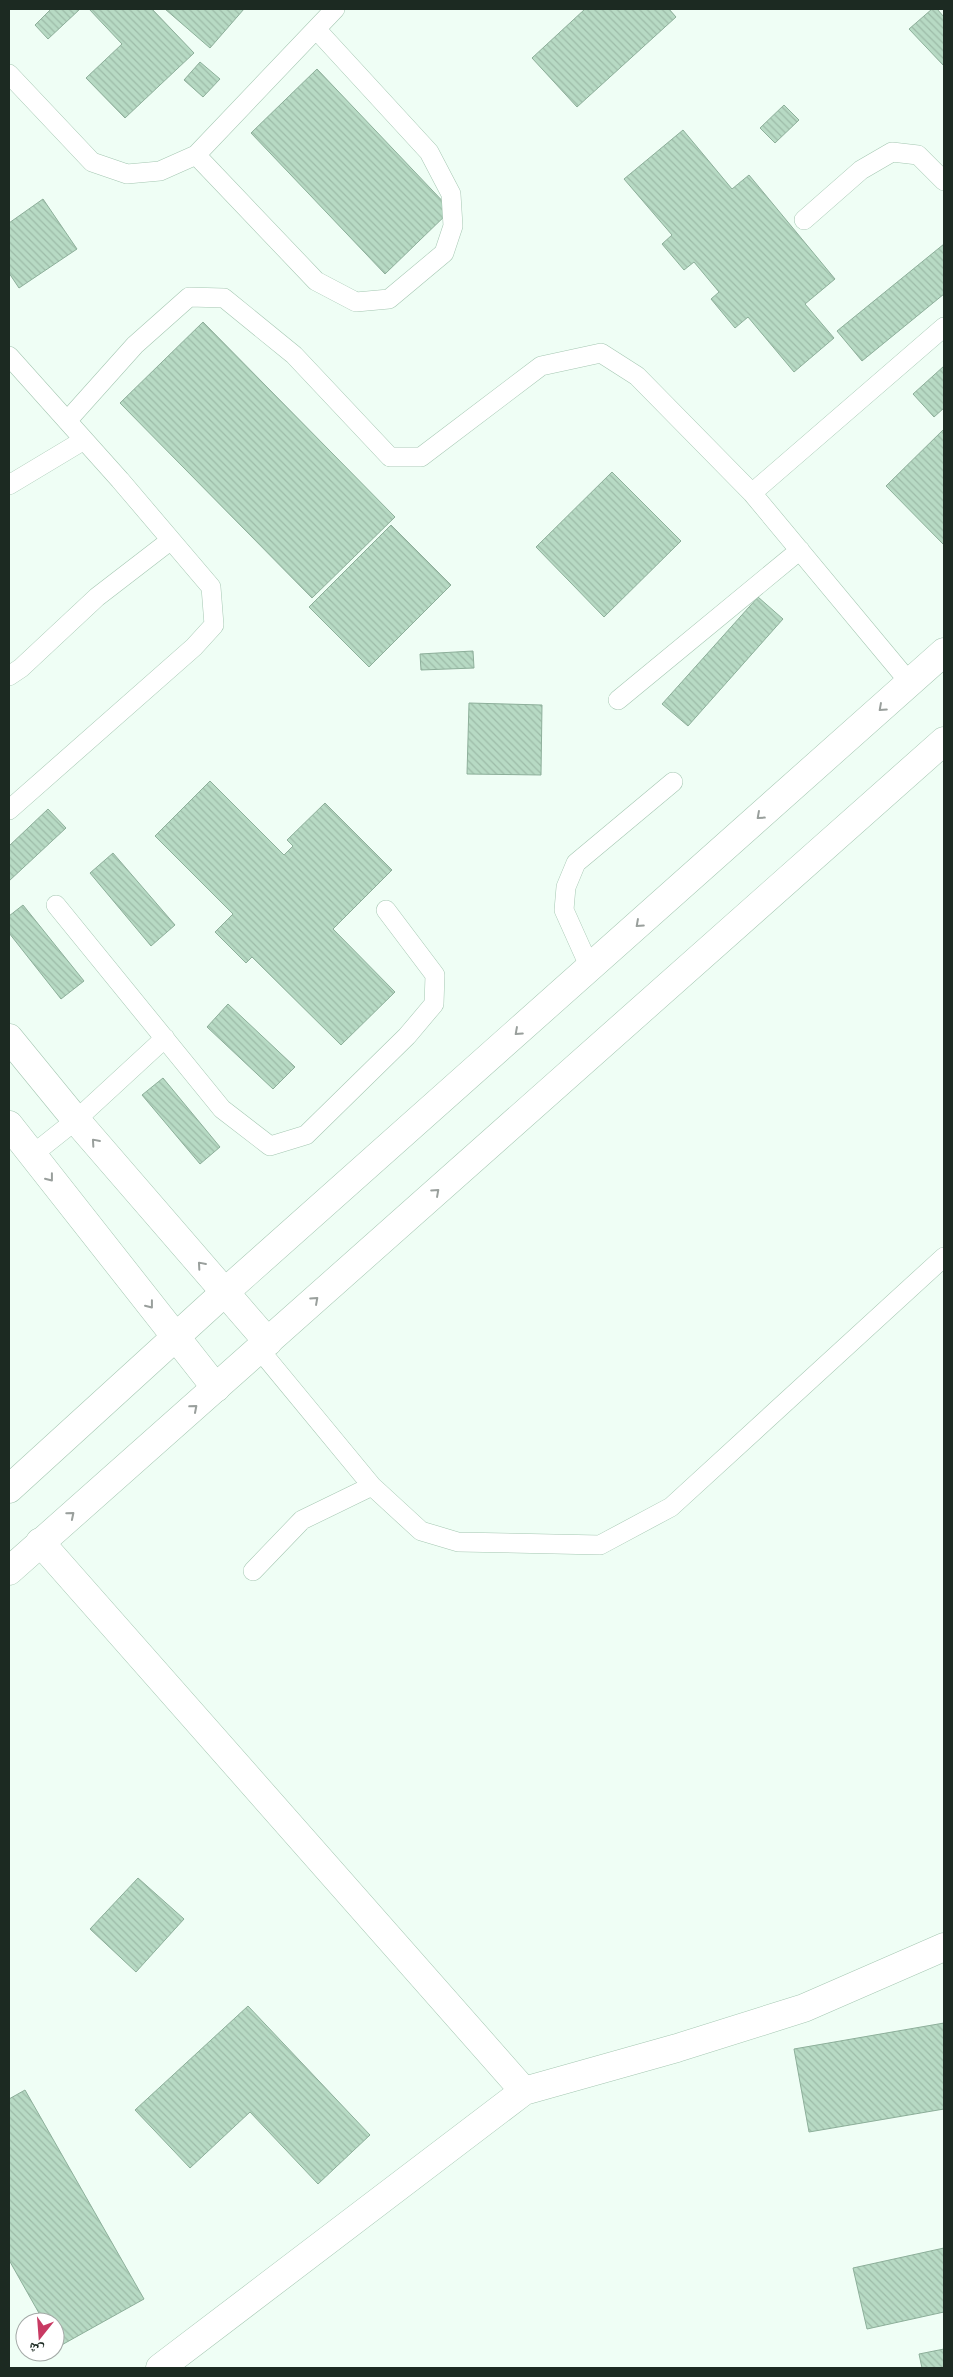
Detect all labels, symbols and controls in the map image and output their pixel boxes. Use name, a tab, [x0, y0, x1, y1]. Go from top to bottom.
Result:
one-way arrow	[878, 702, 887, 711]
one-way arrow	[757, 810, 766, 819]
one-way arrow	[636, 919, 645, 928]
one-way arrow	[514, 1026, 523, 1035]
one-way arrow	[92, 1139, 101, 1148]
one-way arrow	[44, 1172, 53, 1181]
one-way arrow	[431, 1189, 440, 1198]
one-way arrow	[198, 1262, 207, 1271]
one-way arrow	[309, 1297, 318, 1306]
one-way arrow	[144, 1300, 153, 1309]
one-way arrow	[188, 1405, 197, 1414]
one-way arrow	[66, 1512, 75, 1521]
north arrow	[15, 2312, 65, 2362]
text: ش	[27, 2339, 46, 2359]

